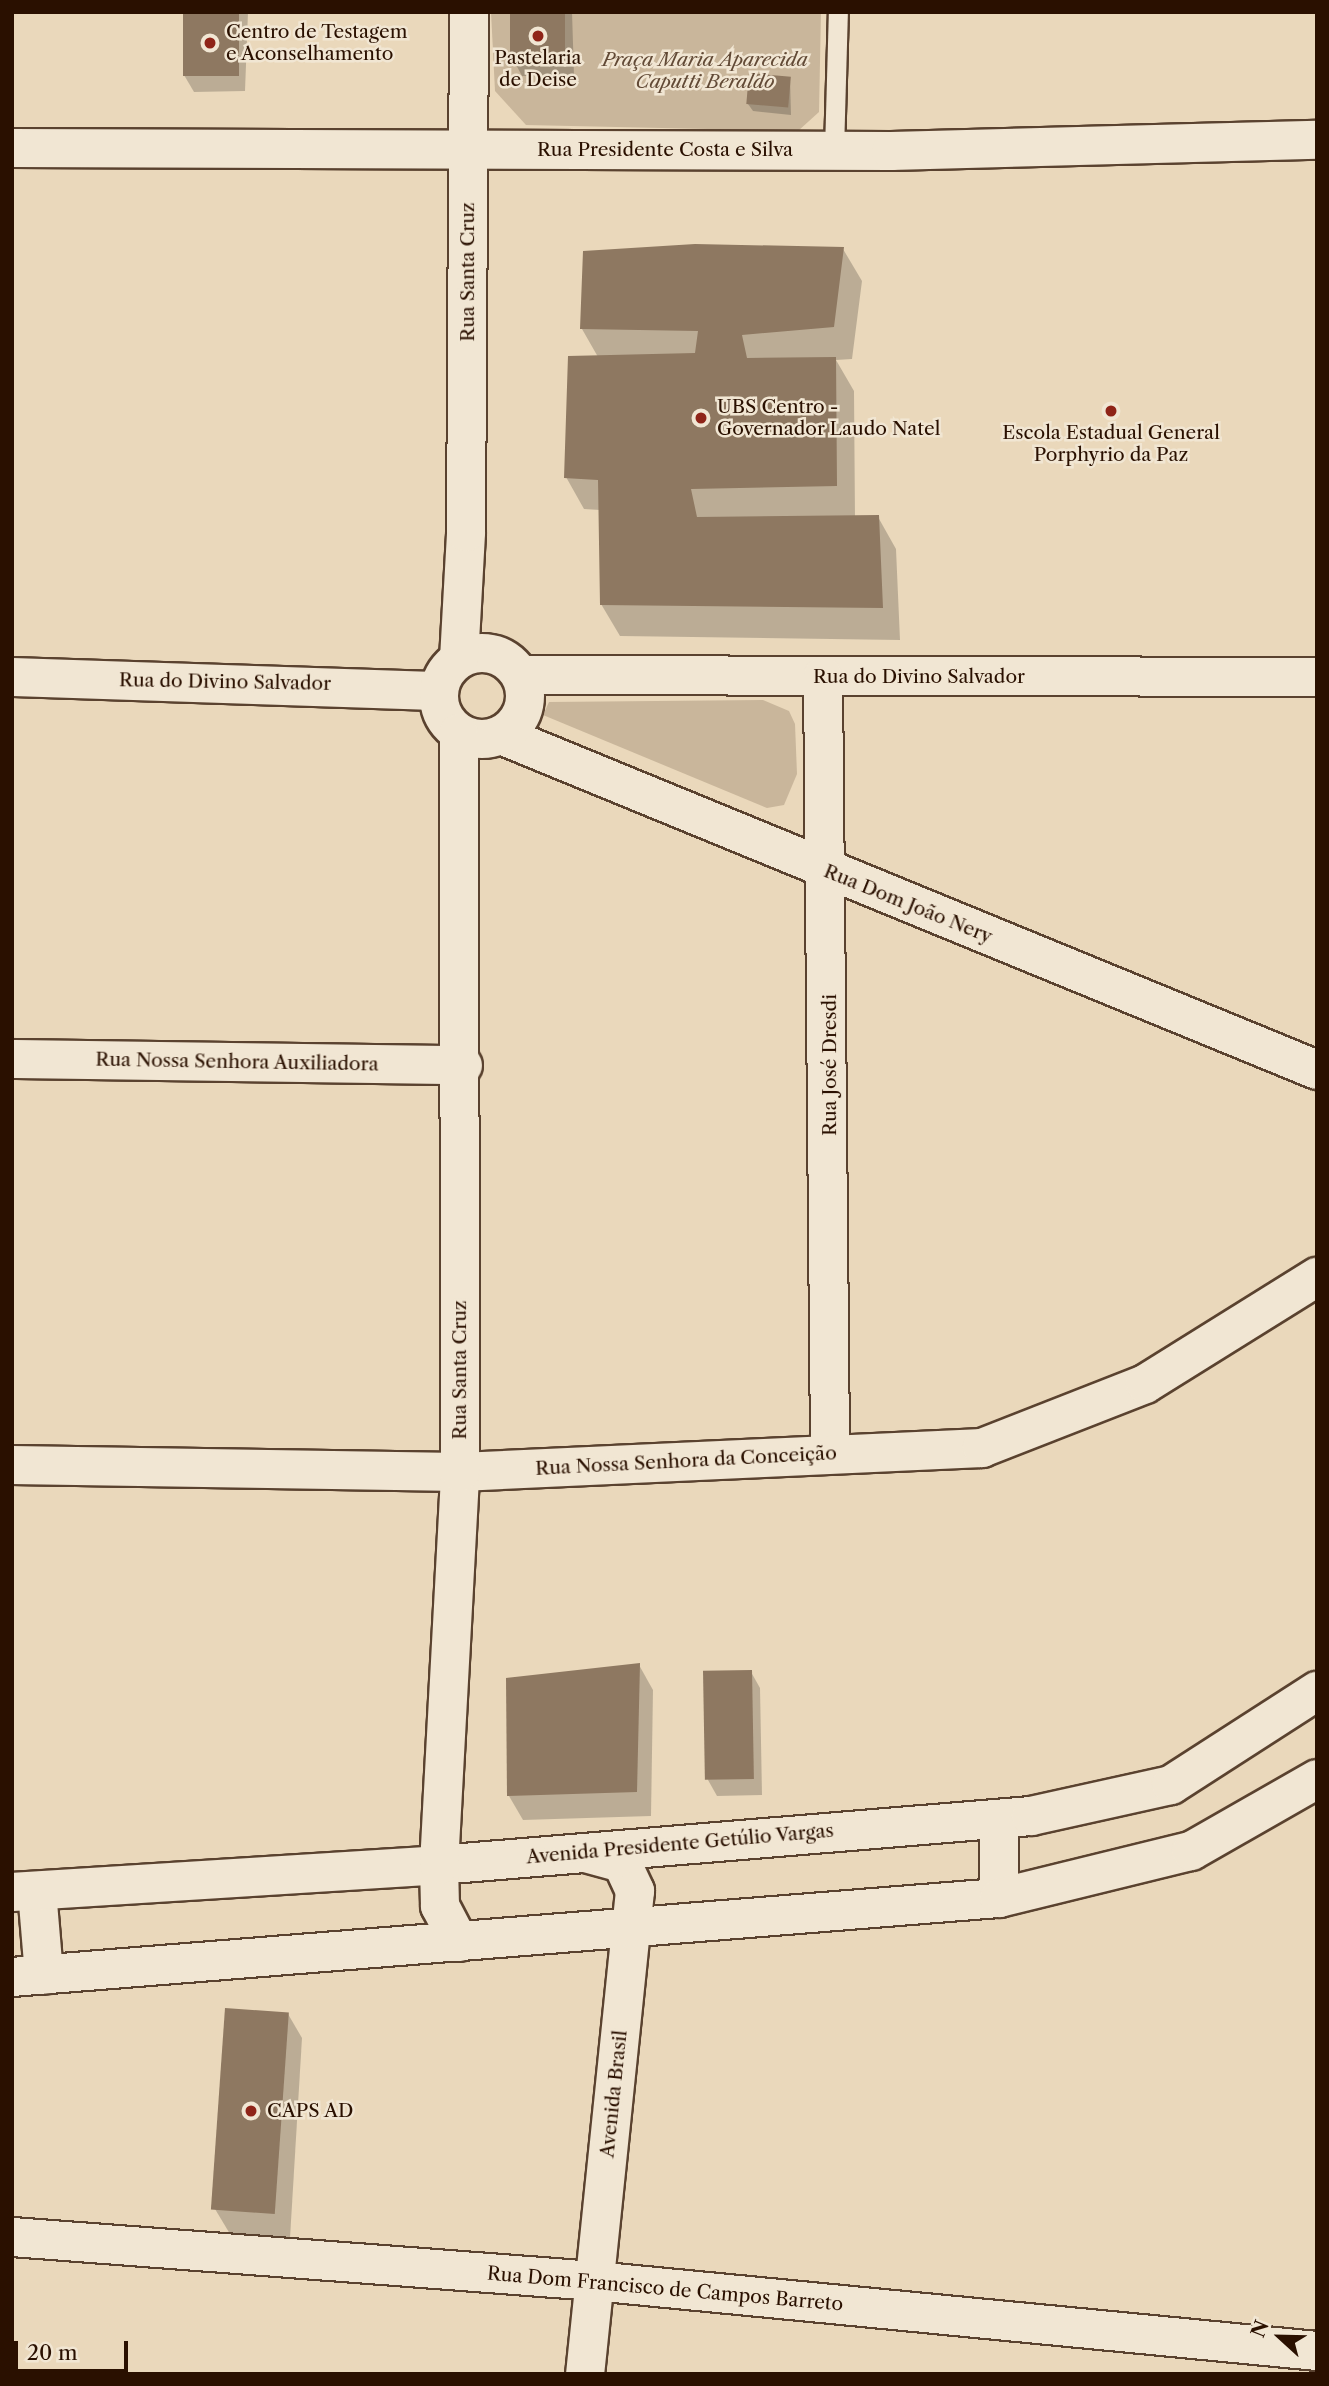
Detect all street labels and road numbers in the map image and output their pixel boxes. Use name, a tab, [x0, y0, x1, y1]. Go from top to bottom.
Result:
street label: Rua Presidente Costa e Silva	[537, 139, 793, 161]
street label: Rua Santa Cruz	[457, 202, 479, 342]
street label: Rua do Divino Salvador	[813, 666, 1025, 688]
street label: Rua do Divino Salvador	[119, 669, 331, 695]
street label: Rua Dom João Nery	[820, 860, 996, 948]
street label: Rua José Dresdi	[819, 994, 841, 1136]
street label: Rua Nossa Senhora Auxiliadora	[95, 1048, 379, 1076]
street label: Rua Santa Cruz	[449, 1300, 471, 1440]
street label: Rua Nossa Senhora da Conceição	[534, 1442, 838, 1480]
street label: Avenida Presidente Getúlio Vargas	[525, 1819, 835, 1869]
street label: Avenida Brasil	[596, 2029, 632, 2159]
street label: Rua Dom Francisco de Campos Barreto	[486, 2262, 844, 2316]

